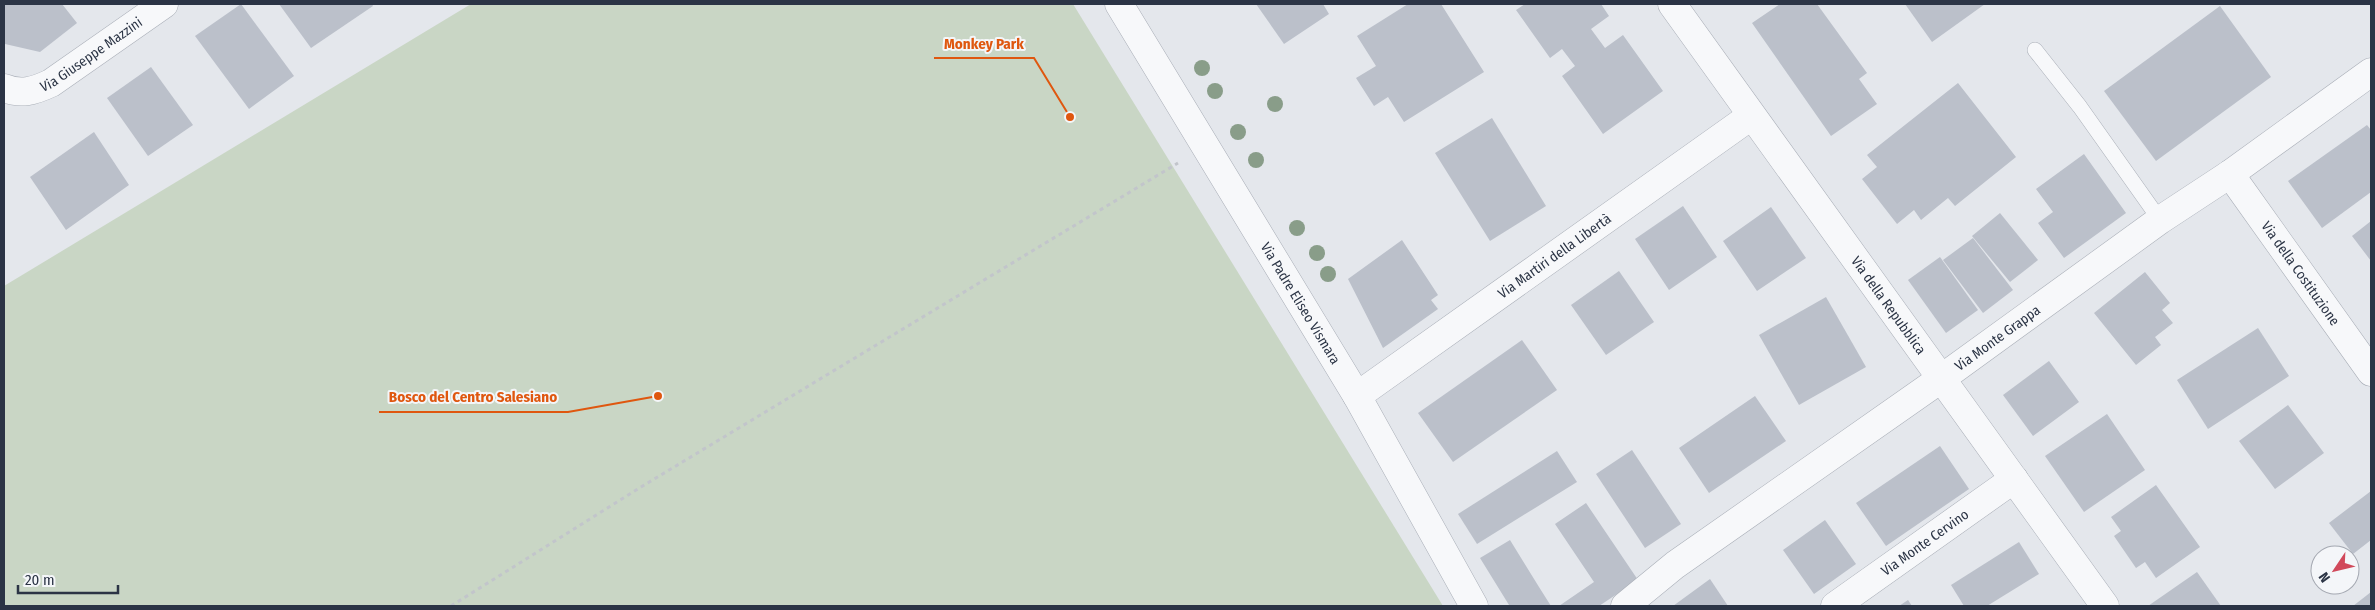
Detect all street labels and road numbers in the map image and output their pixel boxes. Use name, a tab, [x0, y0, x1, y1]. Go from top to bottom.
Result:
street label: Via Giuseppe Mazzini	[38, 14, 146, 96]
street label: Via Martiri della Libertà	[1495, 210, 1614, 302]
street label: Via della Costituzione	[2258, 218, 2343, 329]
street label: Via Padre Eliseo Vismara	[1257, 239, 1344, 368]
street label: Via della Repubblica	[1847, 253, 1929, 358]
street label: Via Monte Grappa	[1952, 302, 2044, 375]
street label: Via Monte Cervino	[1878, 506, 1972, 580]

